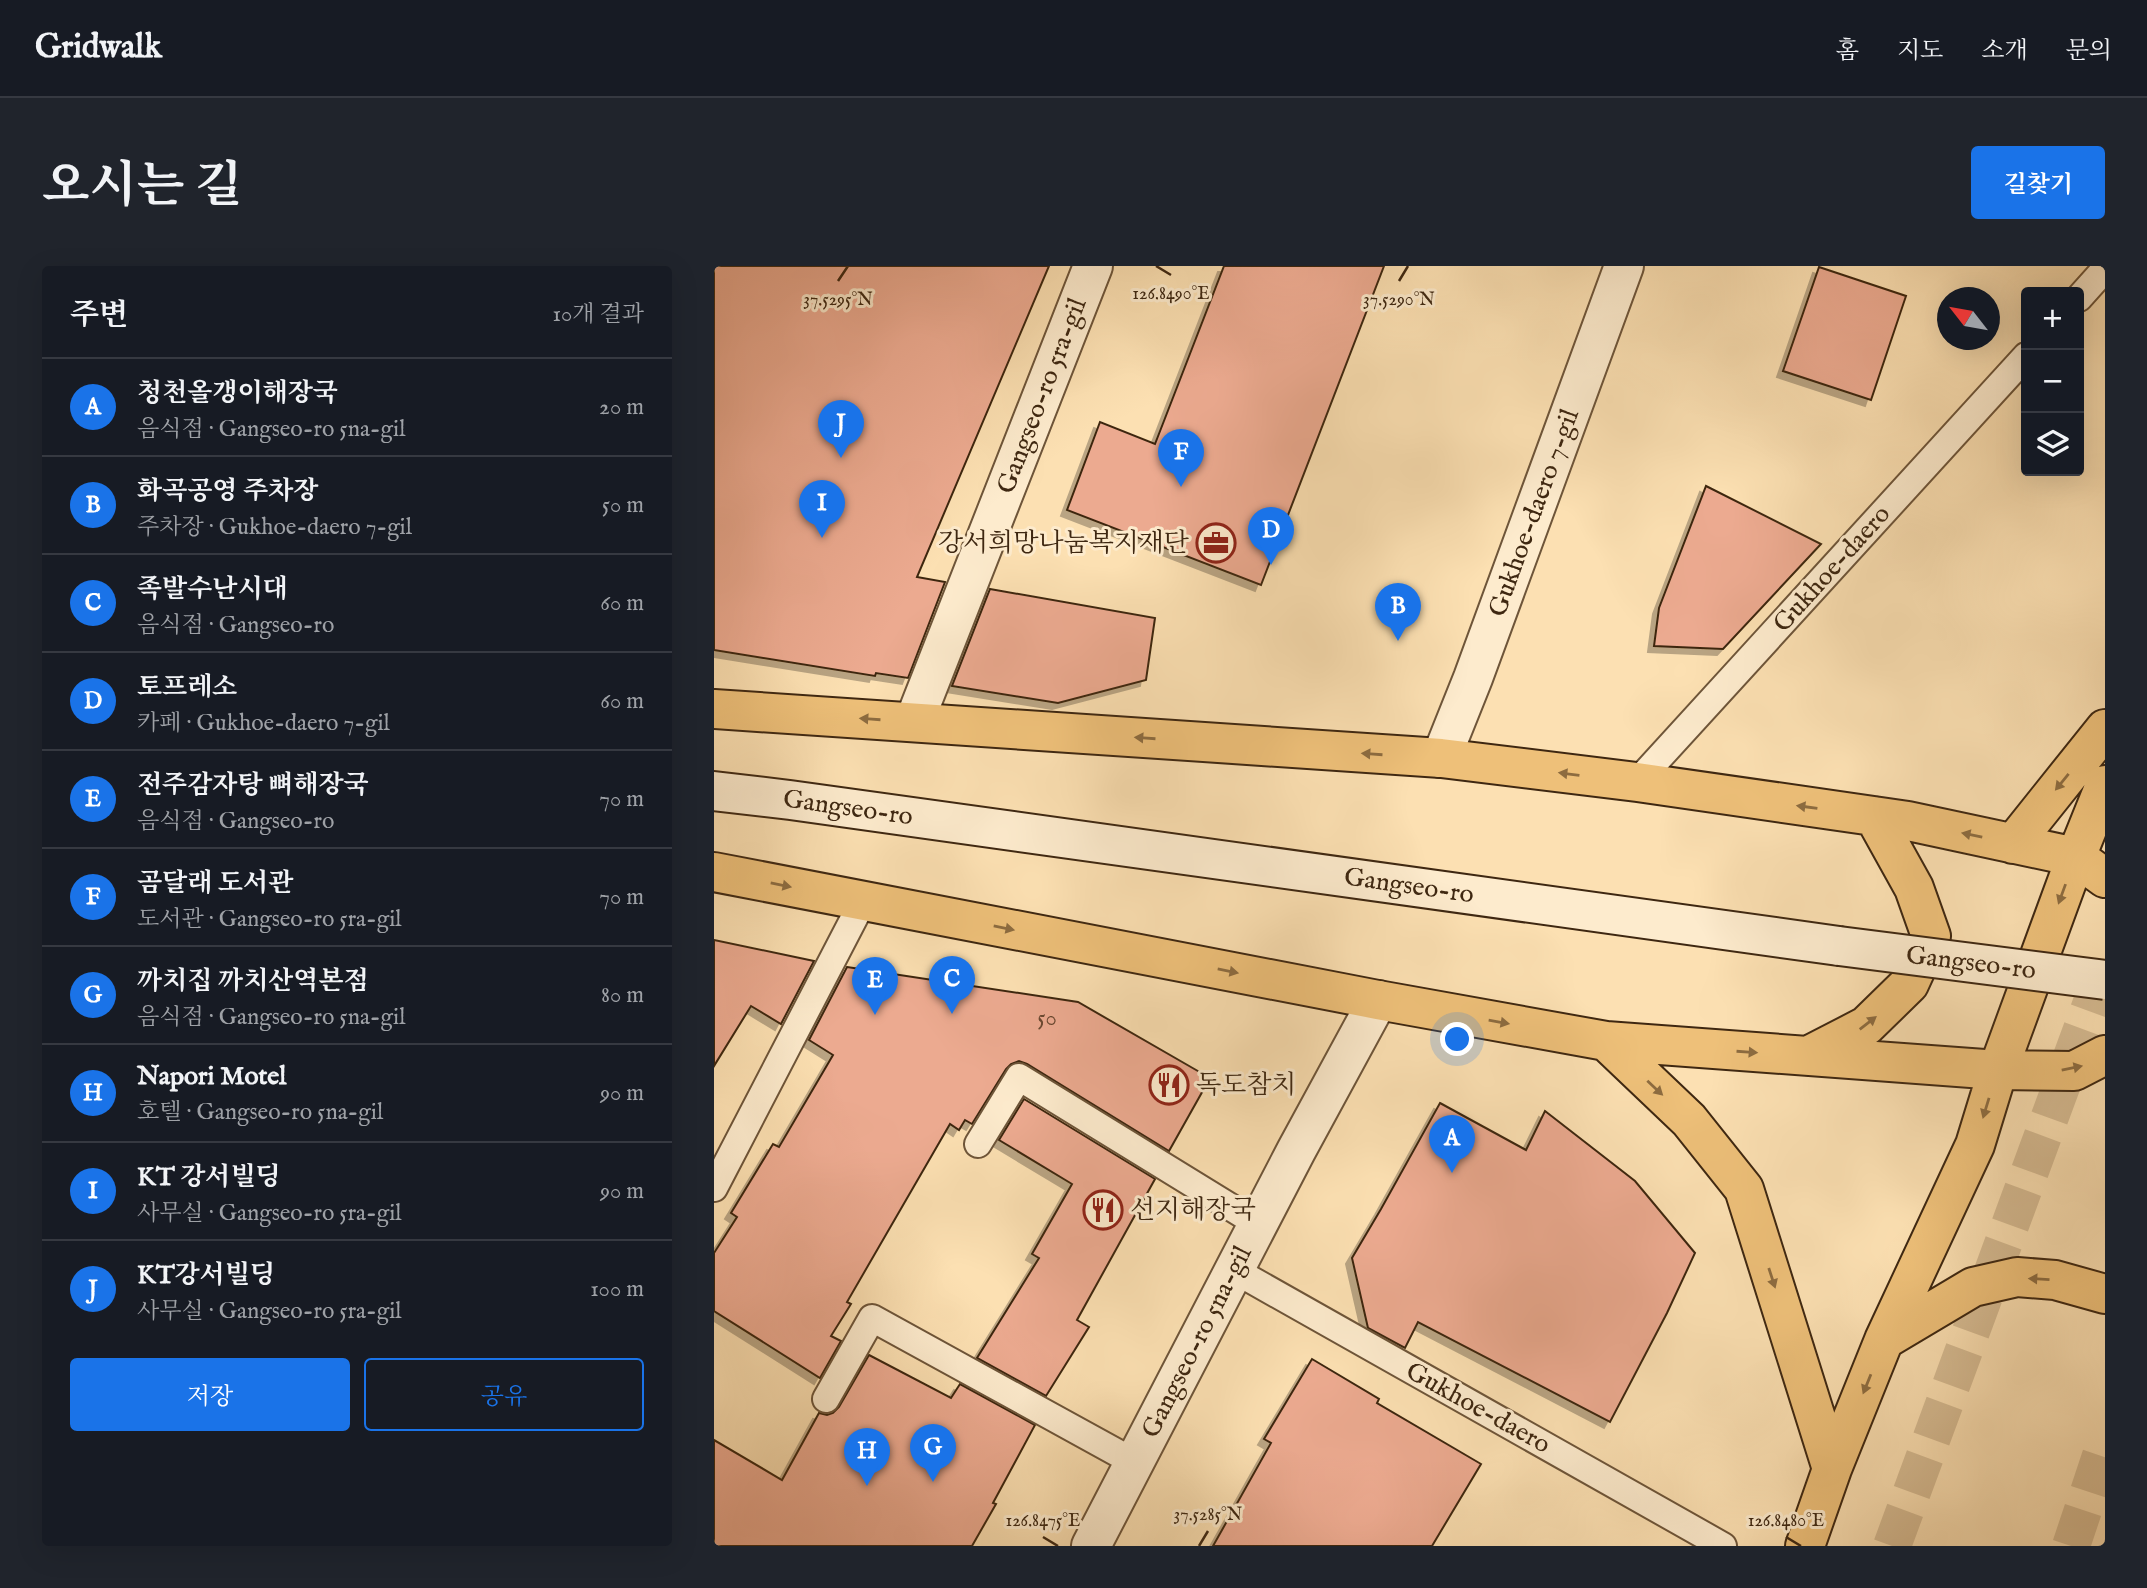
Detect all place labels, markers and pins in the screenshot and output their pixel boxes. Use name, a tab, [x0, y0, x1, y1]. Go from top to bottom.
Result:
pin: J	[818, 400, 864, 458]
pin: F	[1158, 429, 1204, 487]
pin: I	[799, 480, 845, 538]
pin: D	[1248, 507, 1294, 565]
office icon: 강서희망나눔복지재단	[1195, 522, 1237, 564]
place label: 강서희망나눔복지재단	[938, 527, 1189, 560]
pin: B	[1375, 583, 1421, 641]
pin: C	[929, 956, 975, 1014]
pin: E	[852, 957, 898, 1015]
restaurant icon: 독도참치	[1148, 1064, 1190, 1106]
place label: 독도참치	[1196, 1069, 1296, 1102]
pin: A	[1429, 1115, 1475, 1173]
restaurant icon: 선지해장국	[1082, 1189, 1124, 1231]
place label: 선지해장국	[1130, 1194, 1256, 1227]
pin: G	[910, 1424, 956, 1482]
pin: H	[844, 1428, 890, 1486]

